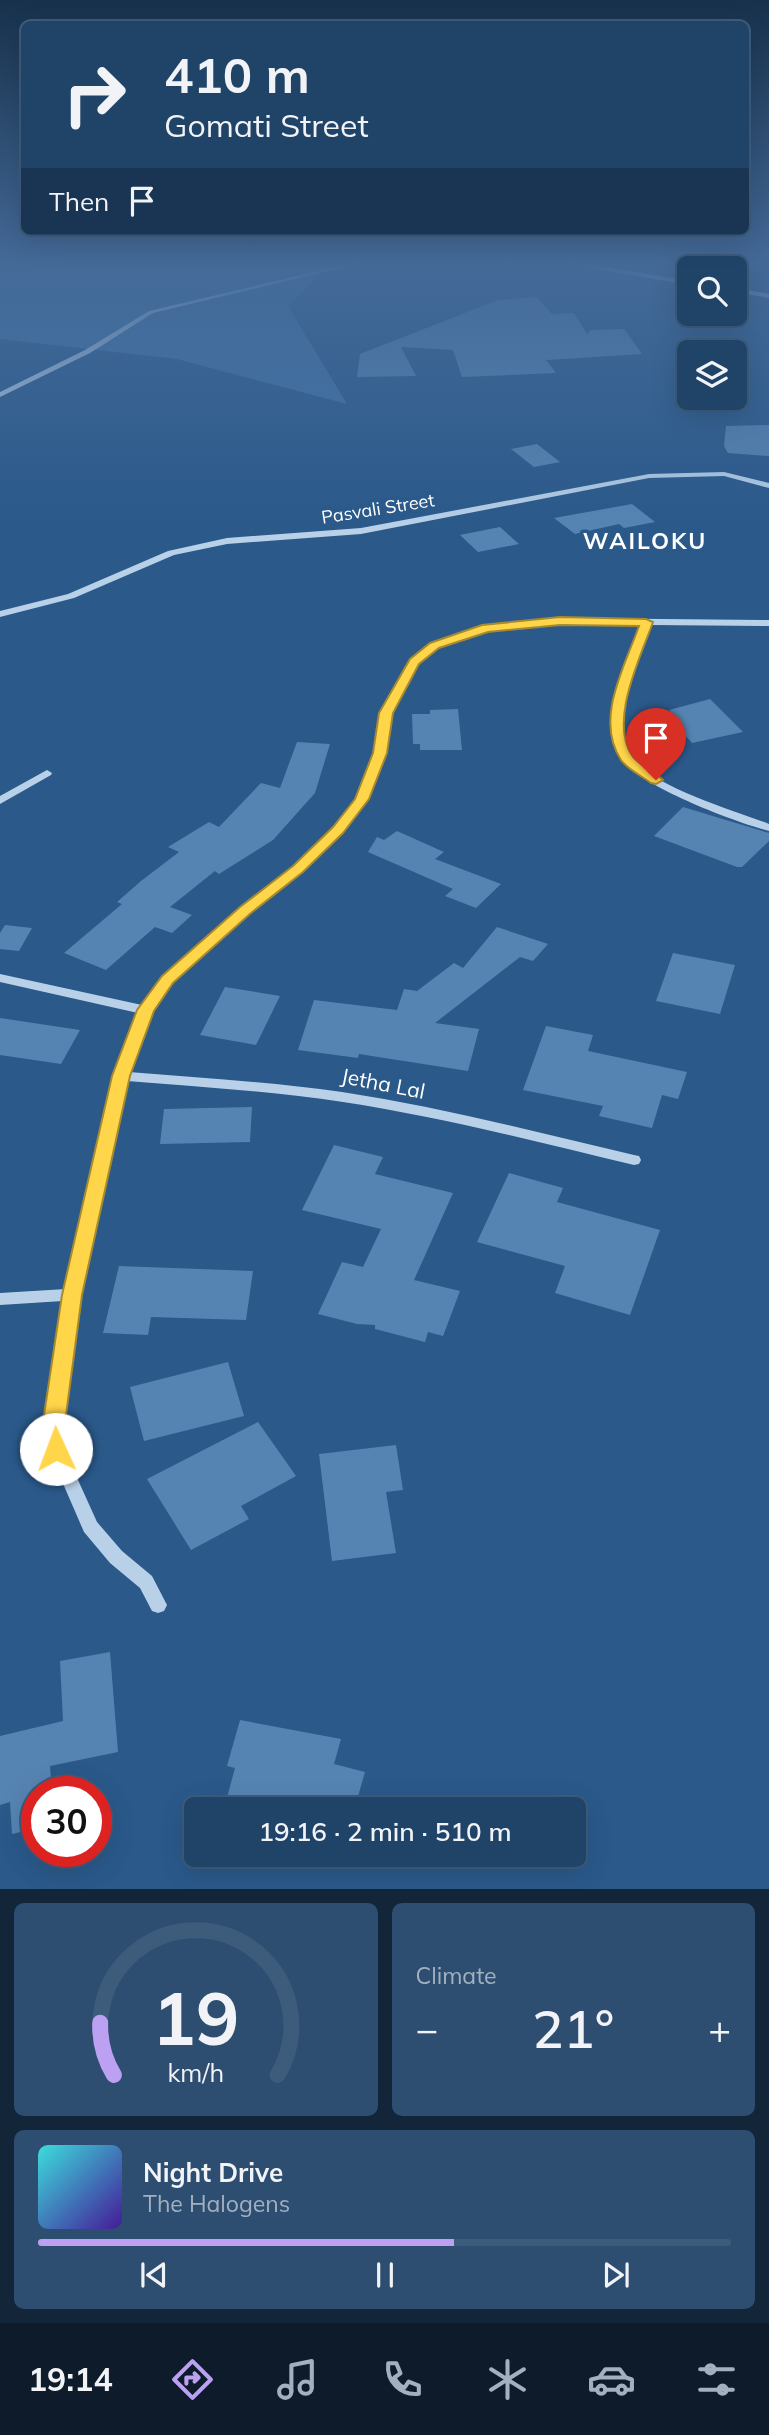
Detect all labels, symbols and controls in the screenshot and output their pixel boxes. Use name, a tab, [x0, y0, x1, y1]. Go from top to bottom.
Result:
text: 410 m	[164, 44, 310, 105]
icon: right	[49, 49, 140, 140]
text: Gomati Street	[164, 105, 369, 145]
icon: arrive	[123, 182, 161, 220]
text: Then	[49, 185, 109, 218]
map controls	[677, 256, 747, 410]
button: search	[677, 256, 747, 326]
button: layers	[677, 340, 747, 410]
street label: Pasvali Street	[320, 488, 436, 529]
district label: WAILOKU	[583, 526, 707, 555]
pin	[626, 708, 686, 780]
icon: arrive	[637, 719, 675, 757]
street label: Jetha Lal	[339, 1062, 427, 1104]
position arrow	[19, 1412, 93, 1486]
speed limit sign: 30	[21, 1776, 112, 1867]
text: 19:16 · 2 min · 510 m	[258, 1815, 512, 1848]
text: Climate	[416, 1961, 497, 1990]
text: 19	[152, 1973, 239, 2064]
text: 21°	[532, 1996, 614, 2061]
text: −	[416, 2005, 438, 2053]
text: +	[708, 2005, 731, 2053]
text: km/h	[167, 2057, 224, 2088]
text: Night Drive	[143, 2156, 283, 2189]
text: The Halogens	[143, 2189, 290, 2218]
icon: previous	[135, 2256, 173, 2294]
icon: pause	[366, 2256, 404, 2294]
icon: next	[597, 2256, 635, 2294]
icon: directions	[168, 2355, 217, 2404]
icon: music	[273, 2355, 322, 2404]
icon: phone	[378, 2355, 427, 2404]
icon: climate	[483, 2355, 532, 2404]
icon: car	[587, 2355, 636, 2404]
icon: filters	[692, 2355, 741, 2404]
text: 19:14	[28, 2359, 113, 2399]

